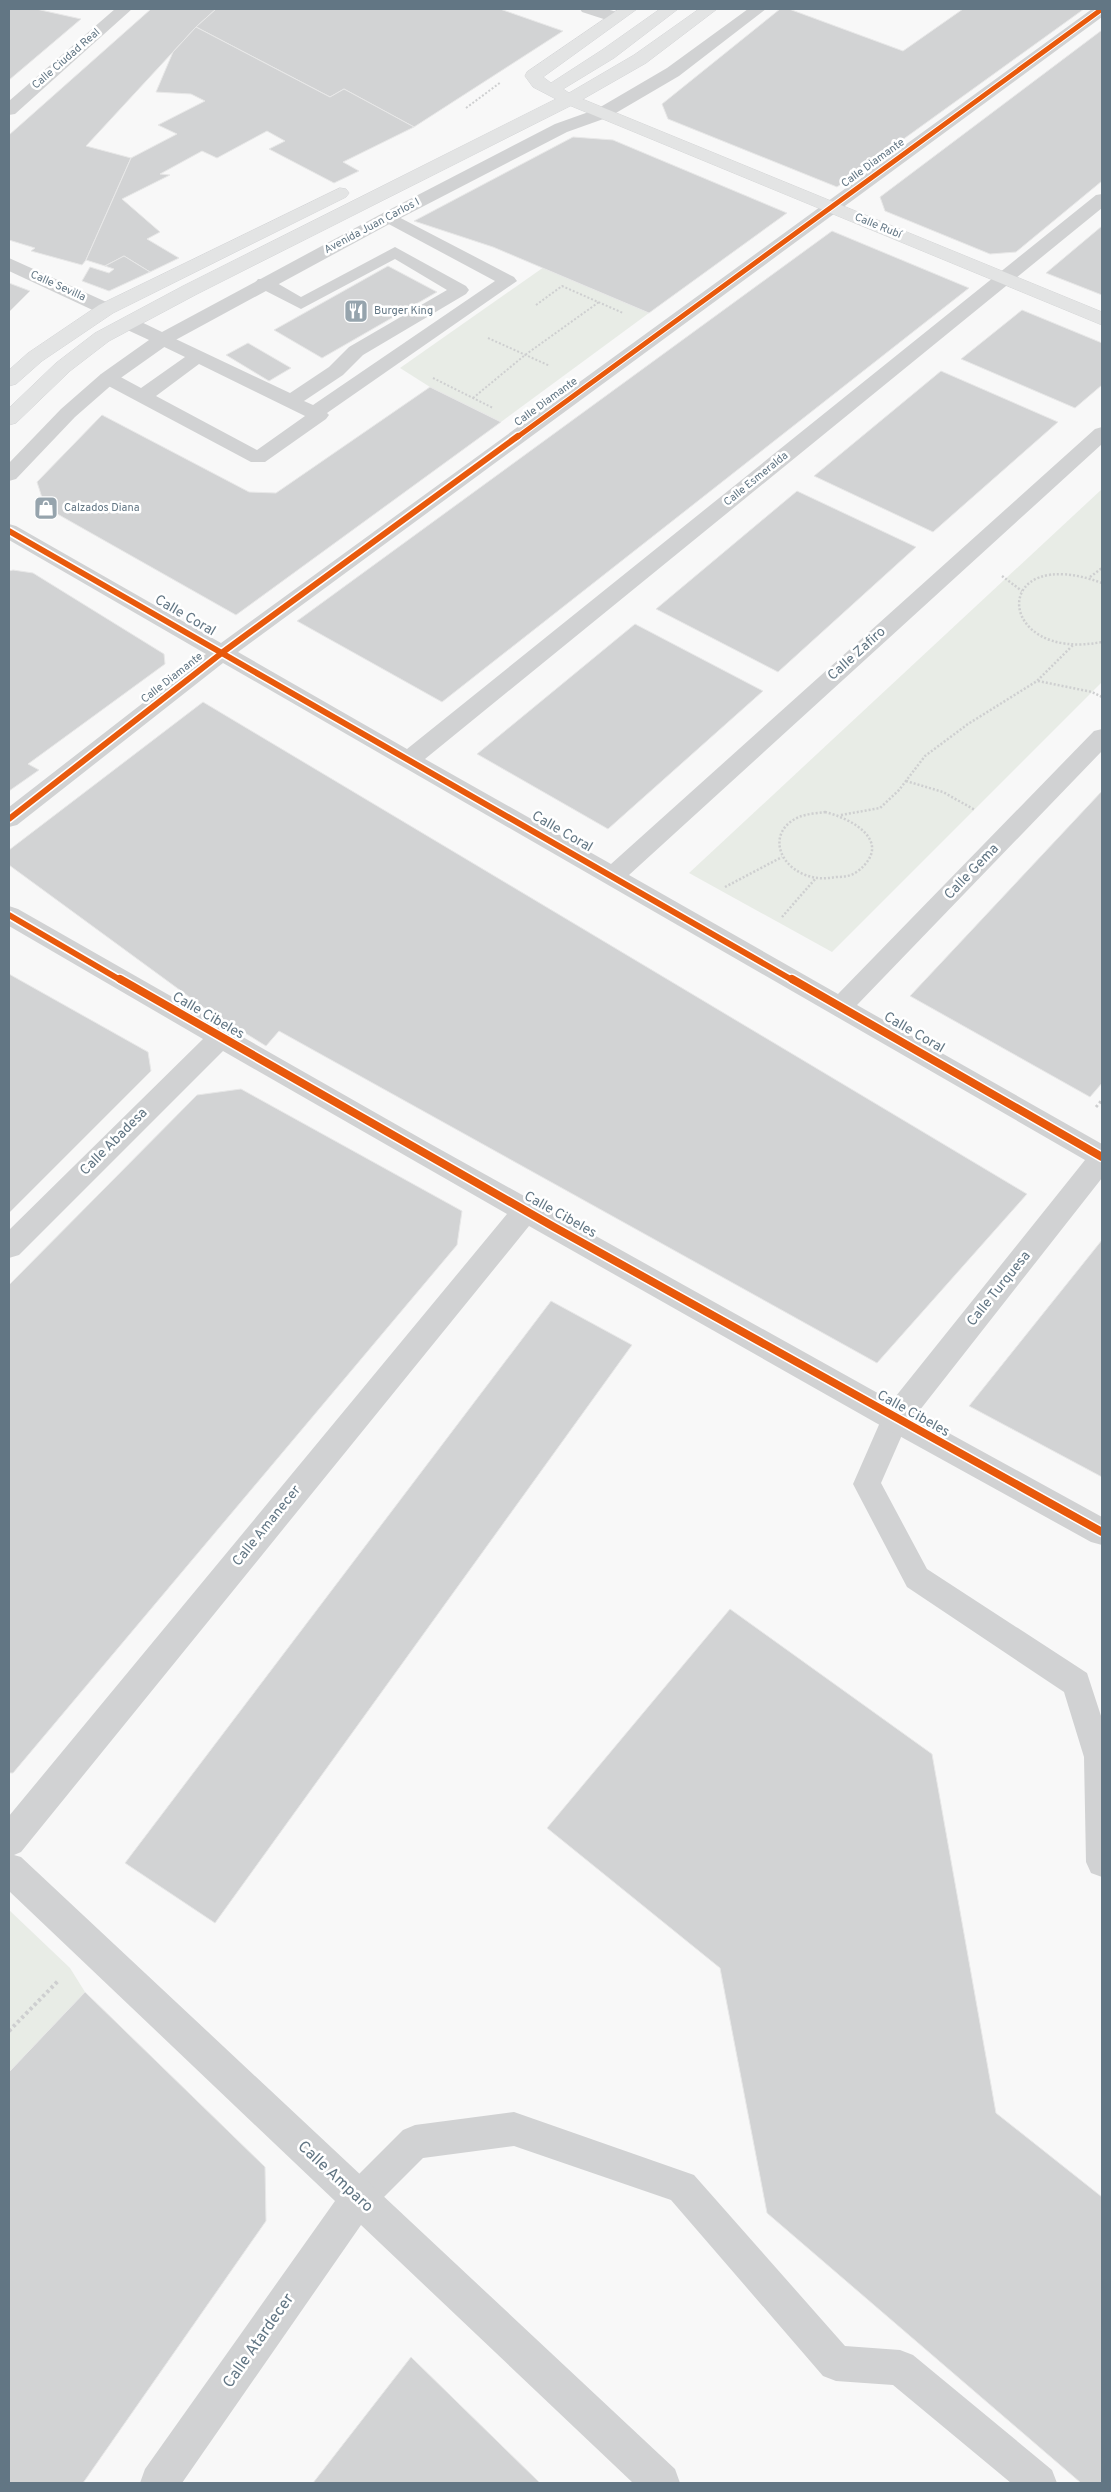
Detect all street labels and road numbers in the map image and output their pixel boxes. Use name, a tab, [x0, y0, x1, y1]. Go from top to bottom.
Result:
street label: Calle Ciudad Real	[29, 26, 103, 92]
street label: Calle Diamante	[839, 135, 907, 191]
street label: Avenida Juan Carlos I	[322, 195, 422, 257]
street label: Calle Rubí	[852, 210, 905, 242]
street label: Calle Sevilla	[28, 268, 88, 305]
street label: Calle Diamante	[512, 374, 580, 430]
street label: Calle Esmeralda	[721, 449, 791, 509]
street label: Calle Coral	[151, 592, 219, 640]
street label: Calle Zafiro	[824, 623, 890, 684]
street label: Calle Diamante	[138, 649, 206, 707]
street label: Calle Coral	[528, 808, 596, 856]
street label: Calle Gema	[941, 840, 1003, 904]
street label: Calle Cibeles	[169, 989, 247, 1043]
street label: Calle Coral	[880, 1009, 948, 1057]
street label: Calle Abadesa	[77, 1105, 151, 1179]
street label: Calle Cibeles	[521, 1188, 599, 1242]
street label: Calle Turquesa	[964, 1248, 1034, 1330]
street label: Calle Cibeles	[874, 1387, 952, 1441]
street label: Calle Amanecer	[229, 1482, 305, 1570]
street label: Calle Amparo	[293, 2137, 377, 2217]
street label: Calle Atardecer	[219, 2290, 299, 2392]

